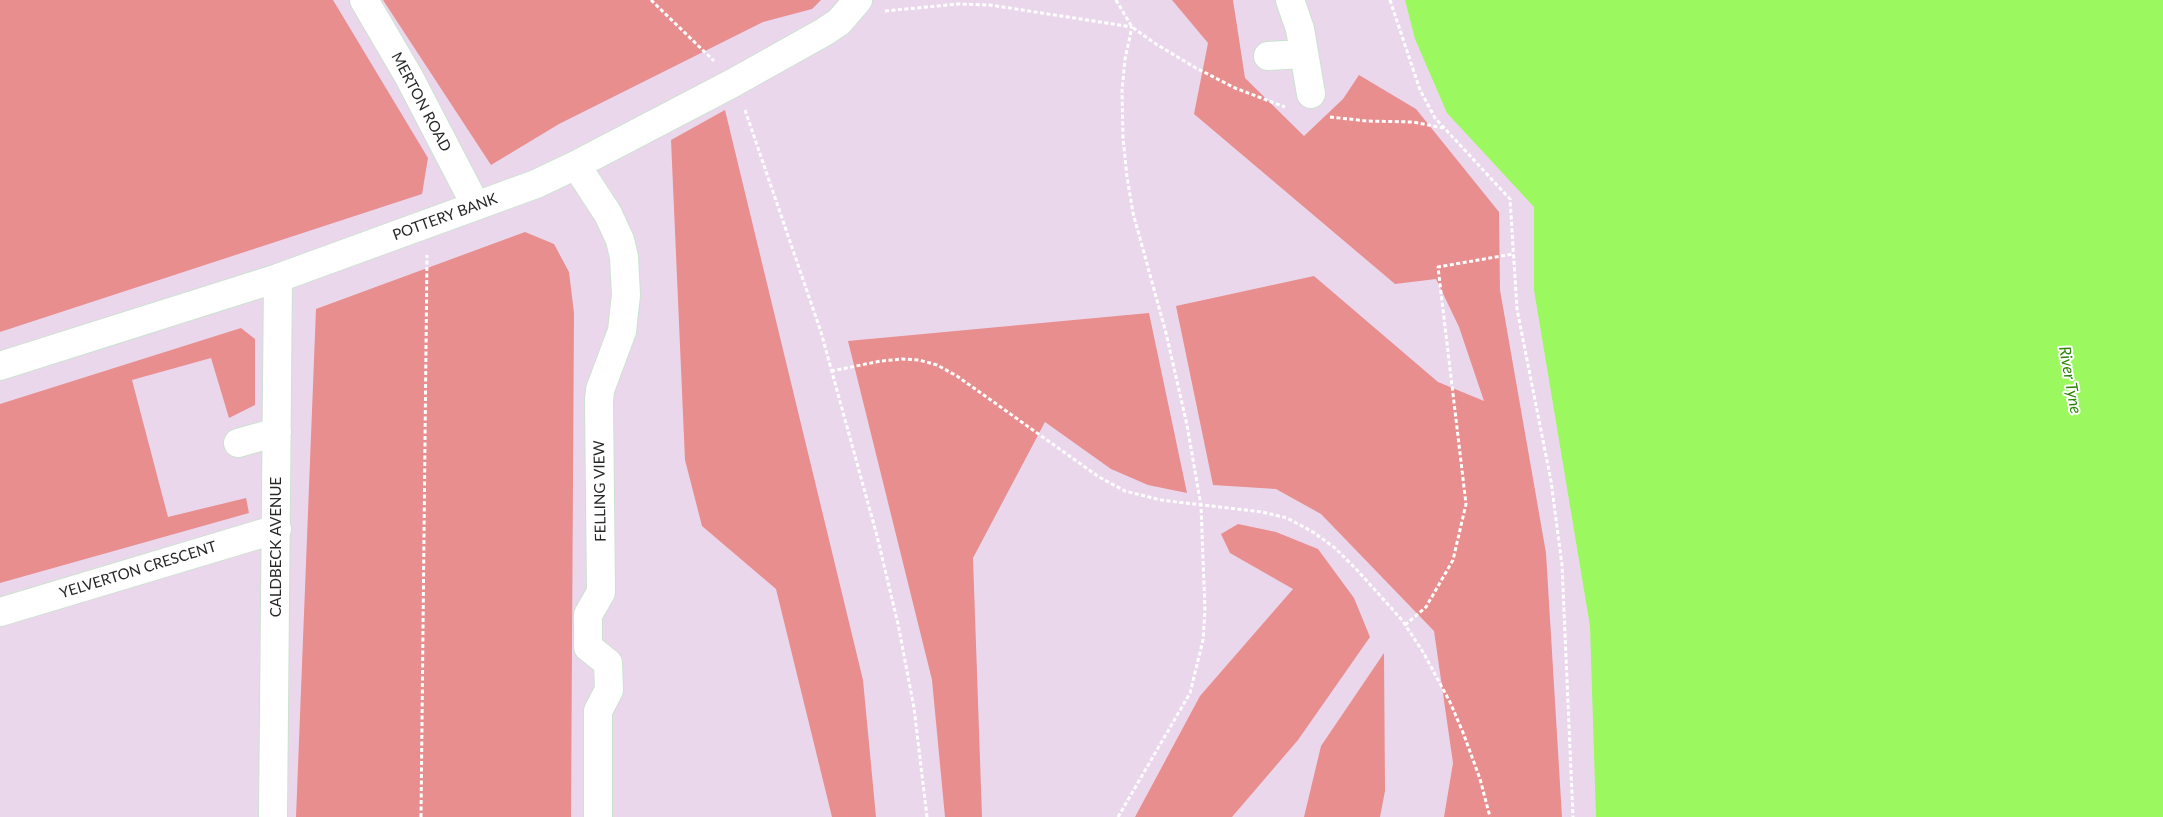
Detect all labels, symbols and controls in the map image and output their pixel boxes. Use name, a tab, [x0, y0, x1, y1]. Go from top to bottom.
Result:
street label: MERTON ROAD	[387, 49, 455, 155]
street label: POTTERY BANK	[390, 190, 500, 244]
water label: River Tyne	[2055, 345, 2085, 415]
street label: FELLING VIEW	[590, 440, 610, 542]
street label: CALDBECK AVENUE	[267, 477, 285, 617]
street label: YELVERTON CRESCENT	[57, 538, 219, 602]

